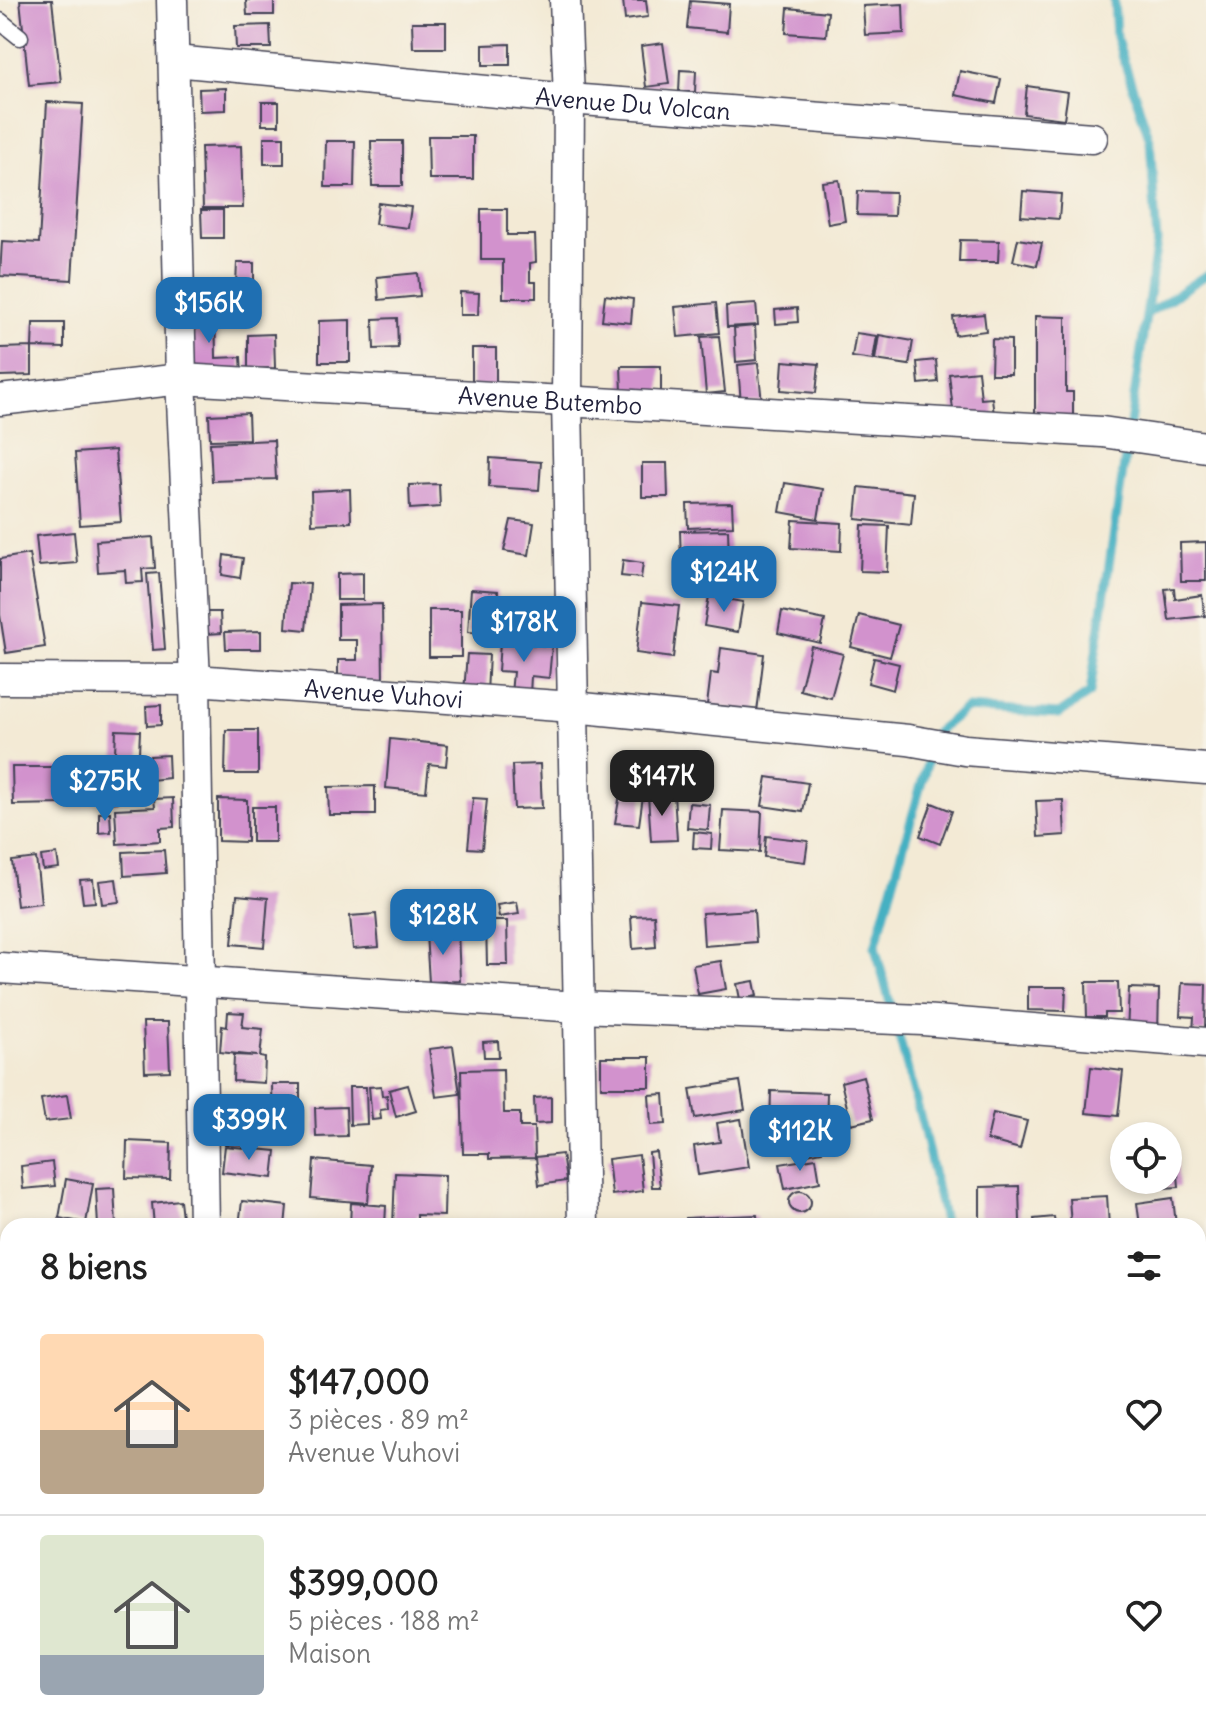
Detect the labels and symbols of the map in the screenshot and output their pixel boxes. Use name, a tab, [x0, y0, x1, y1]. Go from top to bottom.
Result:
street label: Avenue Du Volcan	[534, 81, 732, 126]
pin: $156K	[153, 277, 265, 345]
street label: Avenue Butembo	[457, 380, 643, 421]
pin: $124K	[668, 546, 780, 614]
pin: $178K	[468, 596, 580, 664]
street label: Avenue Vuhovi	[303, 673, 464, 714]
pin: $147K	[606, 750, 718, 818]
pin: $275K	[49, 755, 161, 823]
pin: $128K	[387, 889, 499, 957]
pin: $399K	[193, 1094, 305, 1162]
pin: $112K	[744, 1105, 856, 1173]

